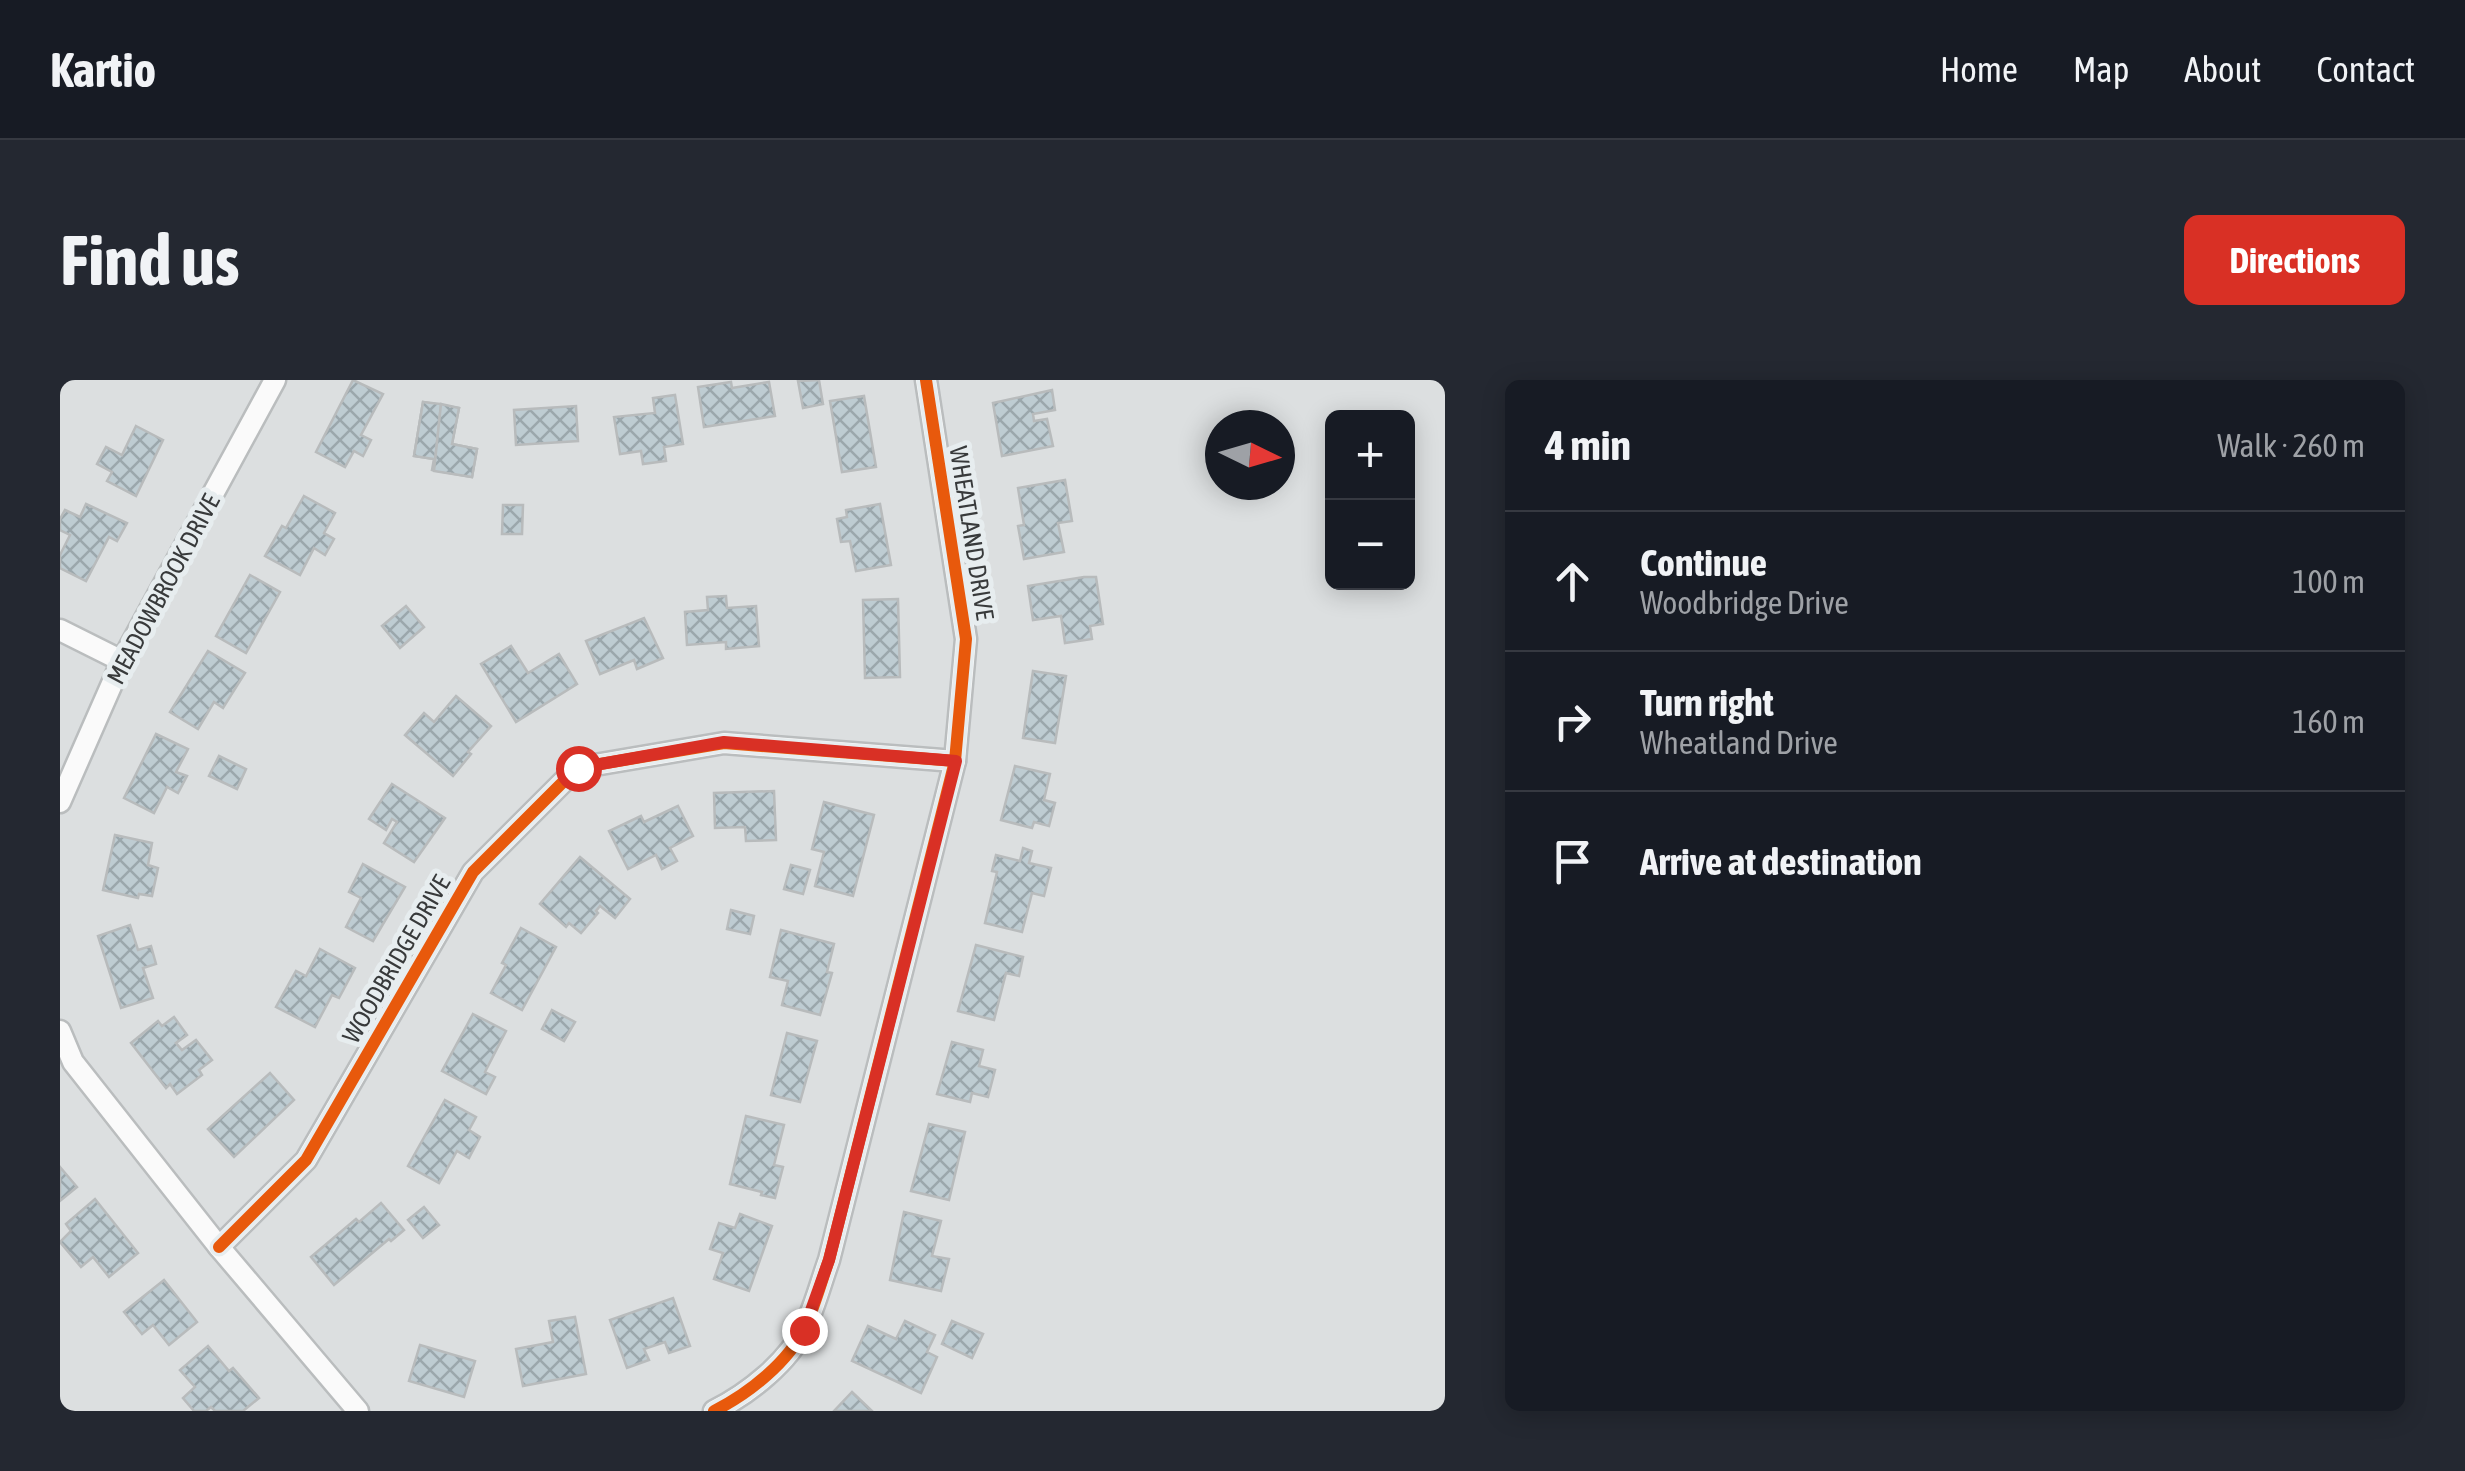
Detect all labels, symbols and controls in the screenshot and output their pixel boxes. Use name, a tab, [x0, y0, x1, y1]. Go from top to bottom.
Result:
text: Kartio	[50, 42, 156, 97]
text: Home	[1940, 49, 2018, 89]
text: Map	[2073, 49, 2129, 89]
text: About	[2184, 49, 2261, 89]
text: Contact	[2316, 49, 2415, 89]
button: Directions	[2184, 215, 2405, 305]
text: Find us	[60, 220, 240, 300]
north arrow	[1205, 410, 1295, 500]
map controls	[1325, 410, 1415, 590]
button: +	[1325, 410, 1415, 500]
text: 4 min	[1545, 421, 1631, 469]
text: Walk · 260 m	[2217, 427, 2365, 464]
street label: WHEATLAND DRIVE	[944, 444, 1000, 622]
street label: MEADOWBROOK DRIVE	[101, 489, 225, 689]
button: −	[1325, 500, 1415, 590]
text: Continue	[1640, 541, 1767, 584]
icon: ahead	[1545, 554, 1600, 609]
text: 100 m	[2292, 563, 2365, 600]
text: Woodbridge Drive	[1640, 584, 1849, 621]
text: Turn right	[1640, 681, 1774, 724]
icon: right	[1545, 694, 1600, 749]
text: 160 m	[2292, 703, 2365, 740]
text: Wheatland Drive	[1640, 724, 1838, 761]
route start	[556, 746, 602, 792]
icon: arrive	[1545, 834, 1600, 889]
text: Arrive at destination	[1640, 840, 1922, 883]
street label: WOODBRIDGE DRIVE	[337, 870, 456, 1048]
route end	[782, 1308, 828, 1354]

